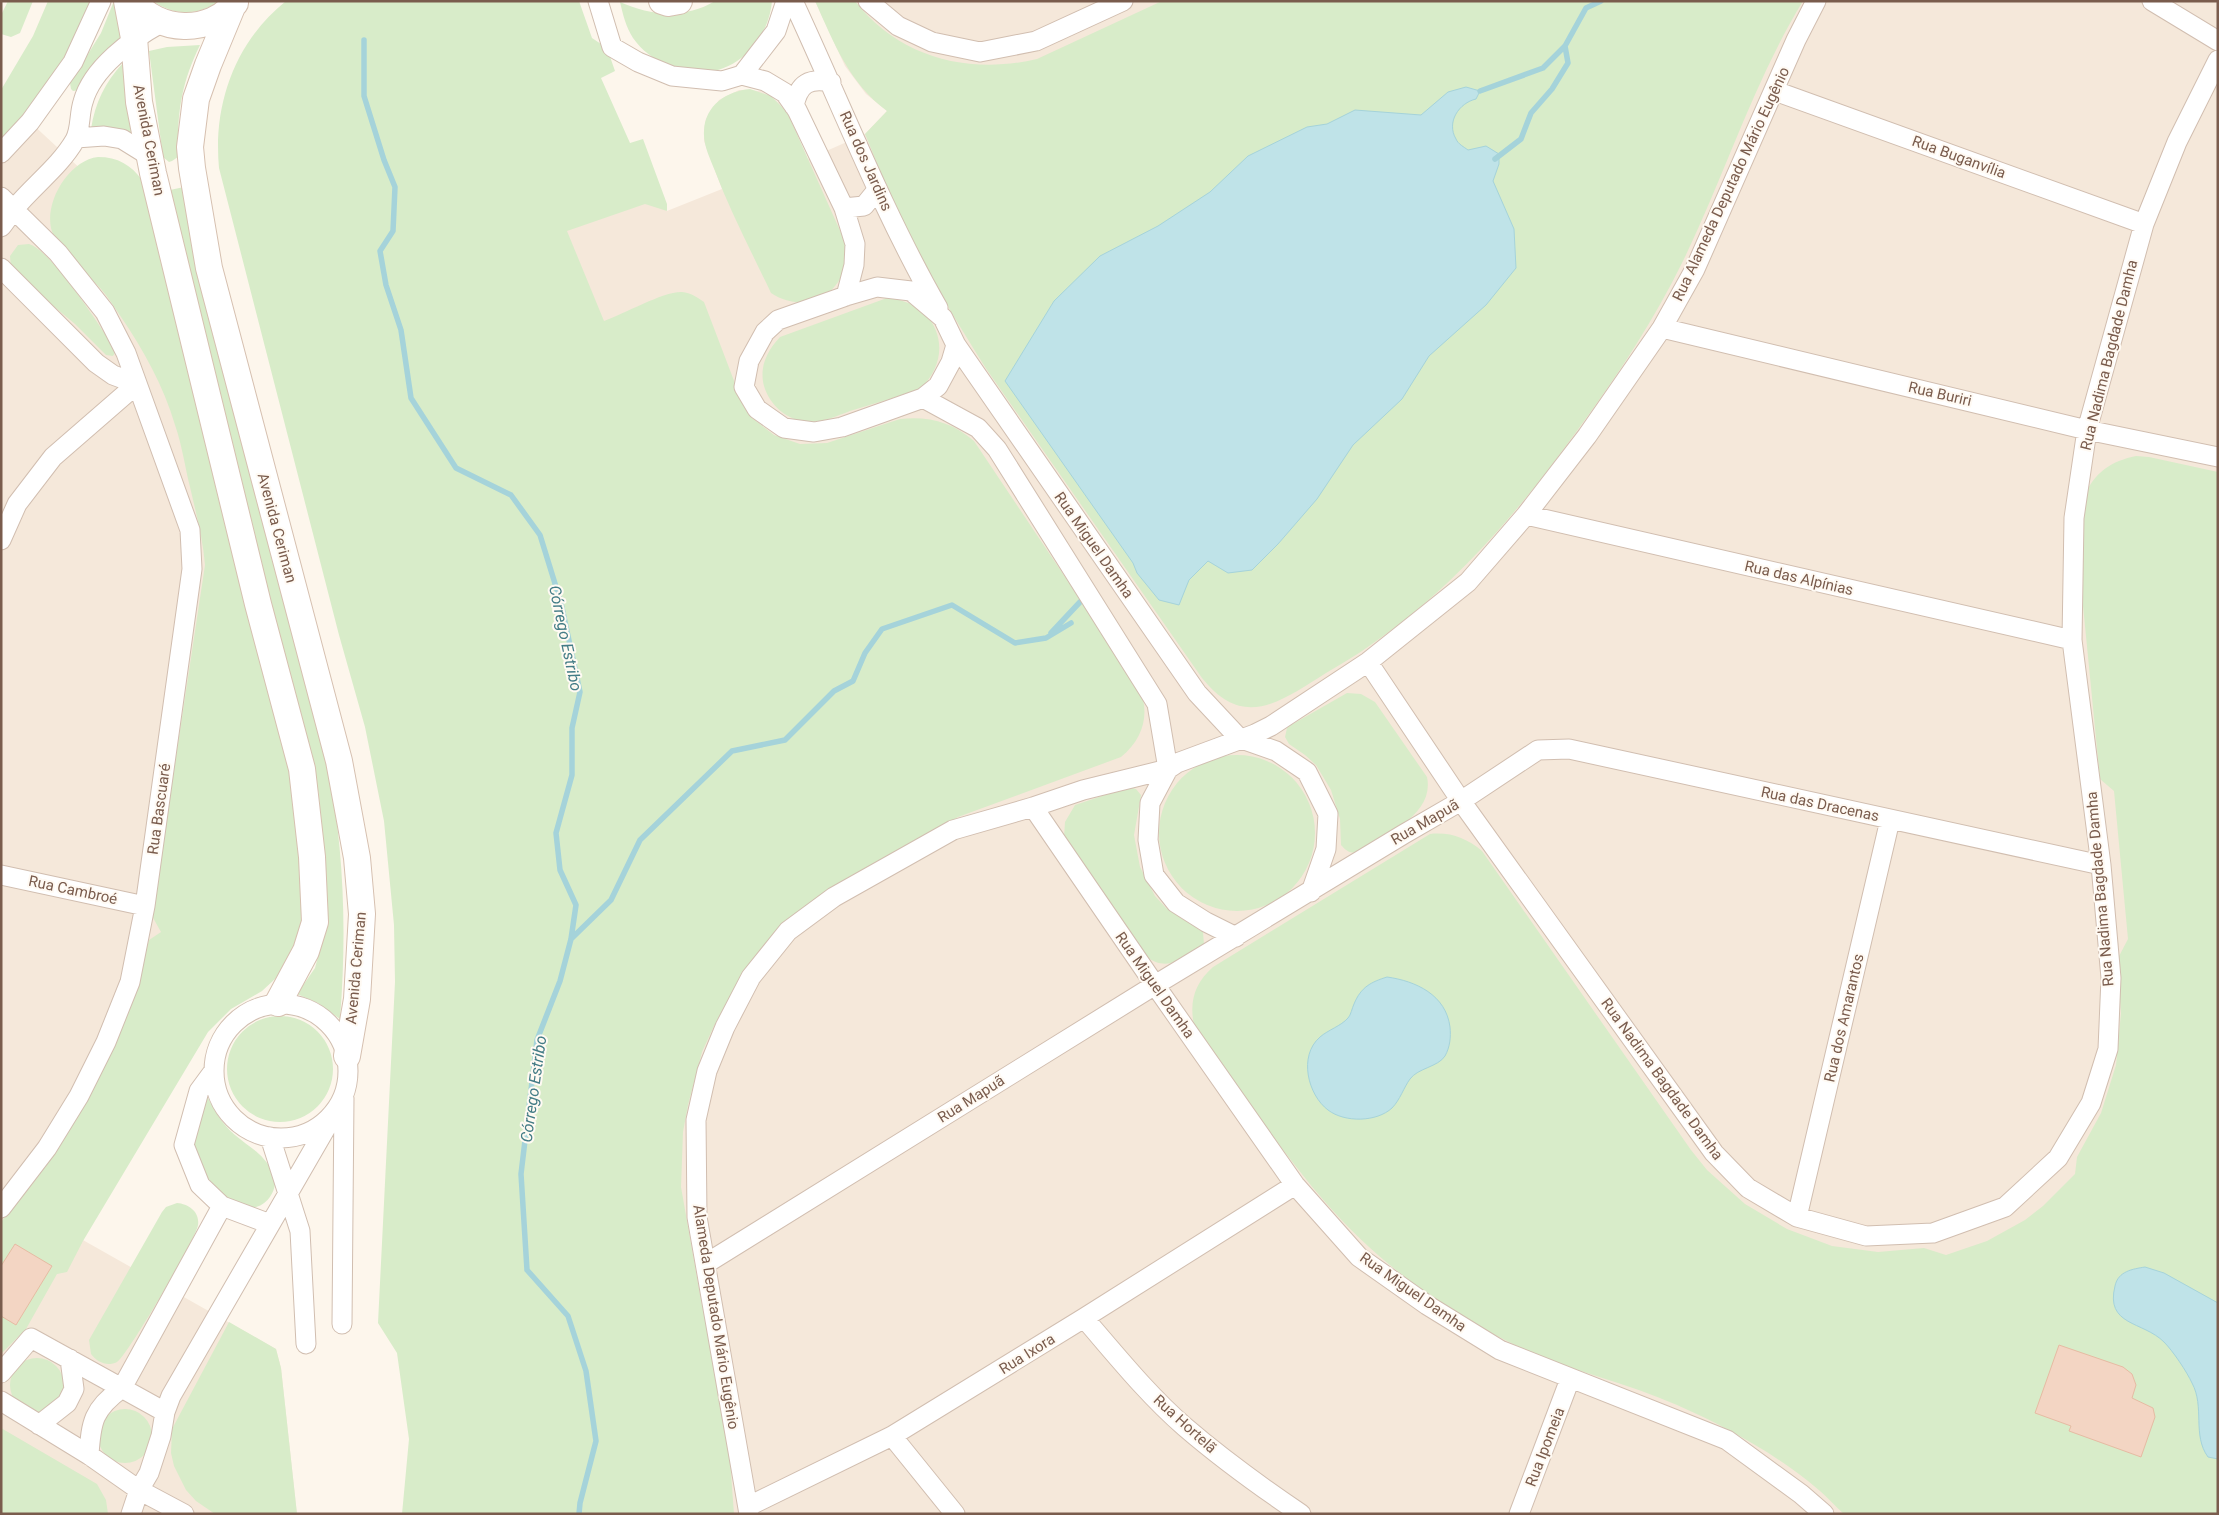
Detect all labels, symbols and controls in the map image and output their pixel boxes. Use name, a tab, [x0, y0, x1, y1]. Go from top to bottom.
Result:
street label: Rua Alameda Deputado Mário Eugênio	[1669, 64, 1793, 304]
street label: Avenida Ceriman	[129, 83, 169, 197]
street label: Rua dos Jardins	[836, 108, 896, 214]
street label: Rua Buganvília	[1910, 132, 2008, 182]
street label: Rua Nadima Bagdade Damha	[2077, 258, 2141, 452]
street label: Rua Buriri	[1907, 378, 1973, 410]
street label: Avenida Ceriman	[254, 471, 300, 585]
street label: Rua Miguel Damha	[1051, 488, 1137, 602]
street label: Rua das Alpínias	[1743, 557, 1855, 599]
water label: Córrego Estribo	[545, 584, 586, 693]
street label: Rua Bascuaré	[144, 762, 174, 856]
street label: Rua das Dracenas	[1759, 783, 1881, 825]
street label: Rua Nadima Bagdade Damha	[2083, 791, 2117, 987]
street label: Rua Mapuã	[1388, 795, 1462, 849]
street label: Rua Cambroé	[27, 872, 119, 908]
street label: Avenida Ceriman	[342, 911, 370, 1025]
street label: Rua Miguel Damha	[1112, 928, 1198, 1042]
street label: Rua dos Amarantos	[1820, 952, 1868, 1084]
street label: Rua Nadima Bagdade Damha	[1597, 995, 1727, 1163]
water label: Córrego Estribo	[517, 1034, 550, 1144]
street label: Rua Mapuã	[934, 1071, 1008, 1127]
street label: Alameda Deputado Mário Eugênio	[689, 1203, 743, 1431]
street label: Rua Miguel Damha	[1356, 1249, 1470, 1335]
street label: Rua Ixora	[996, 1330, 1058, 1378]
street label: Rua Hortelã	[1150, 1391, 1220, 1457]
street label: Rua Ipomeia	[1522, 1405, 1568, 1489]

